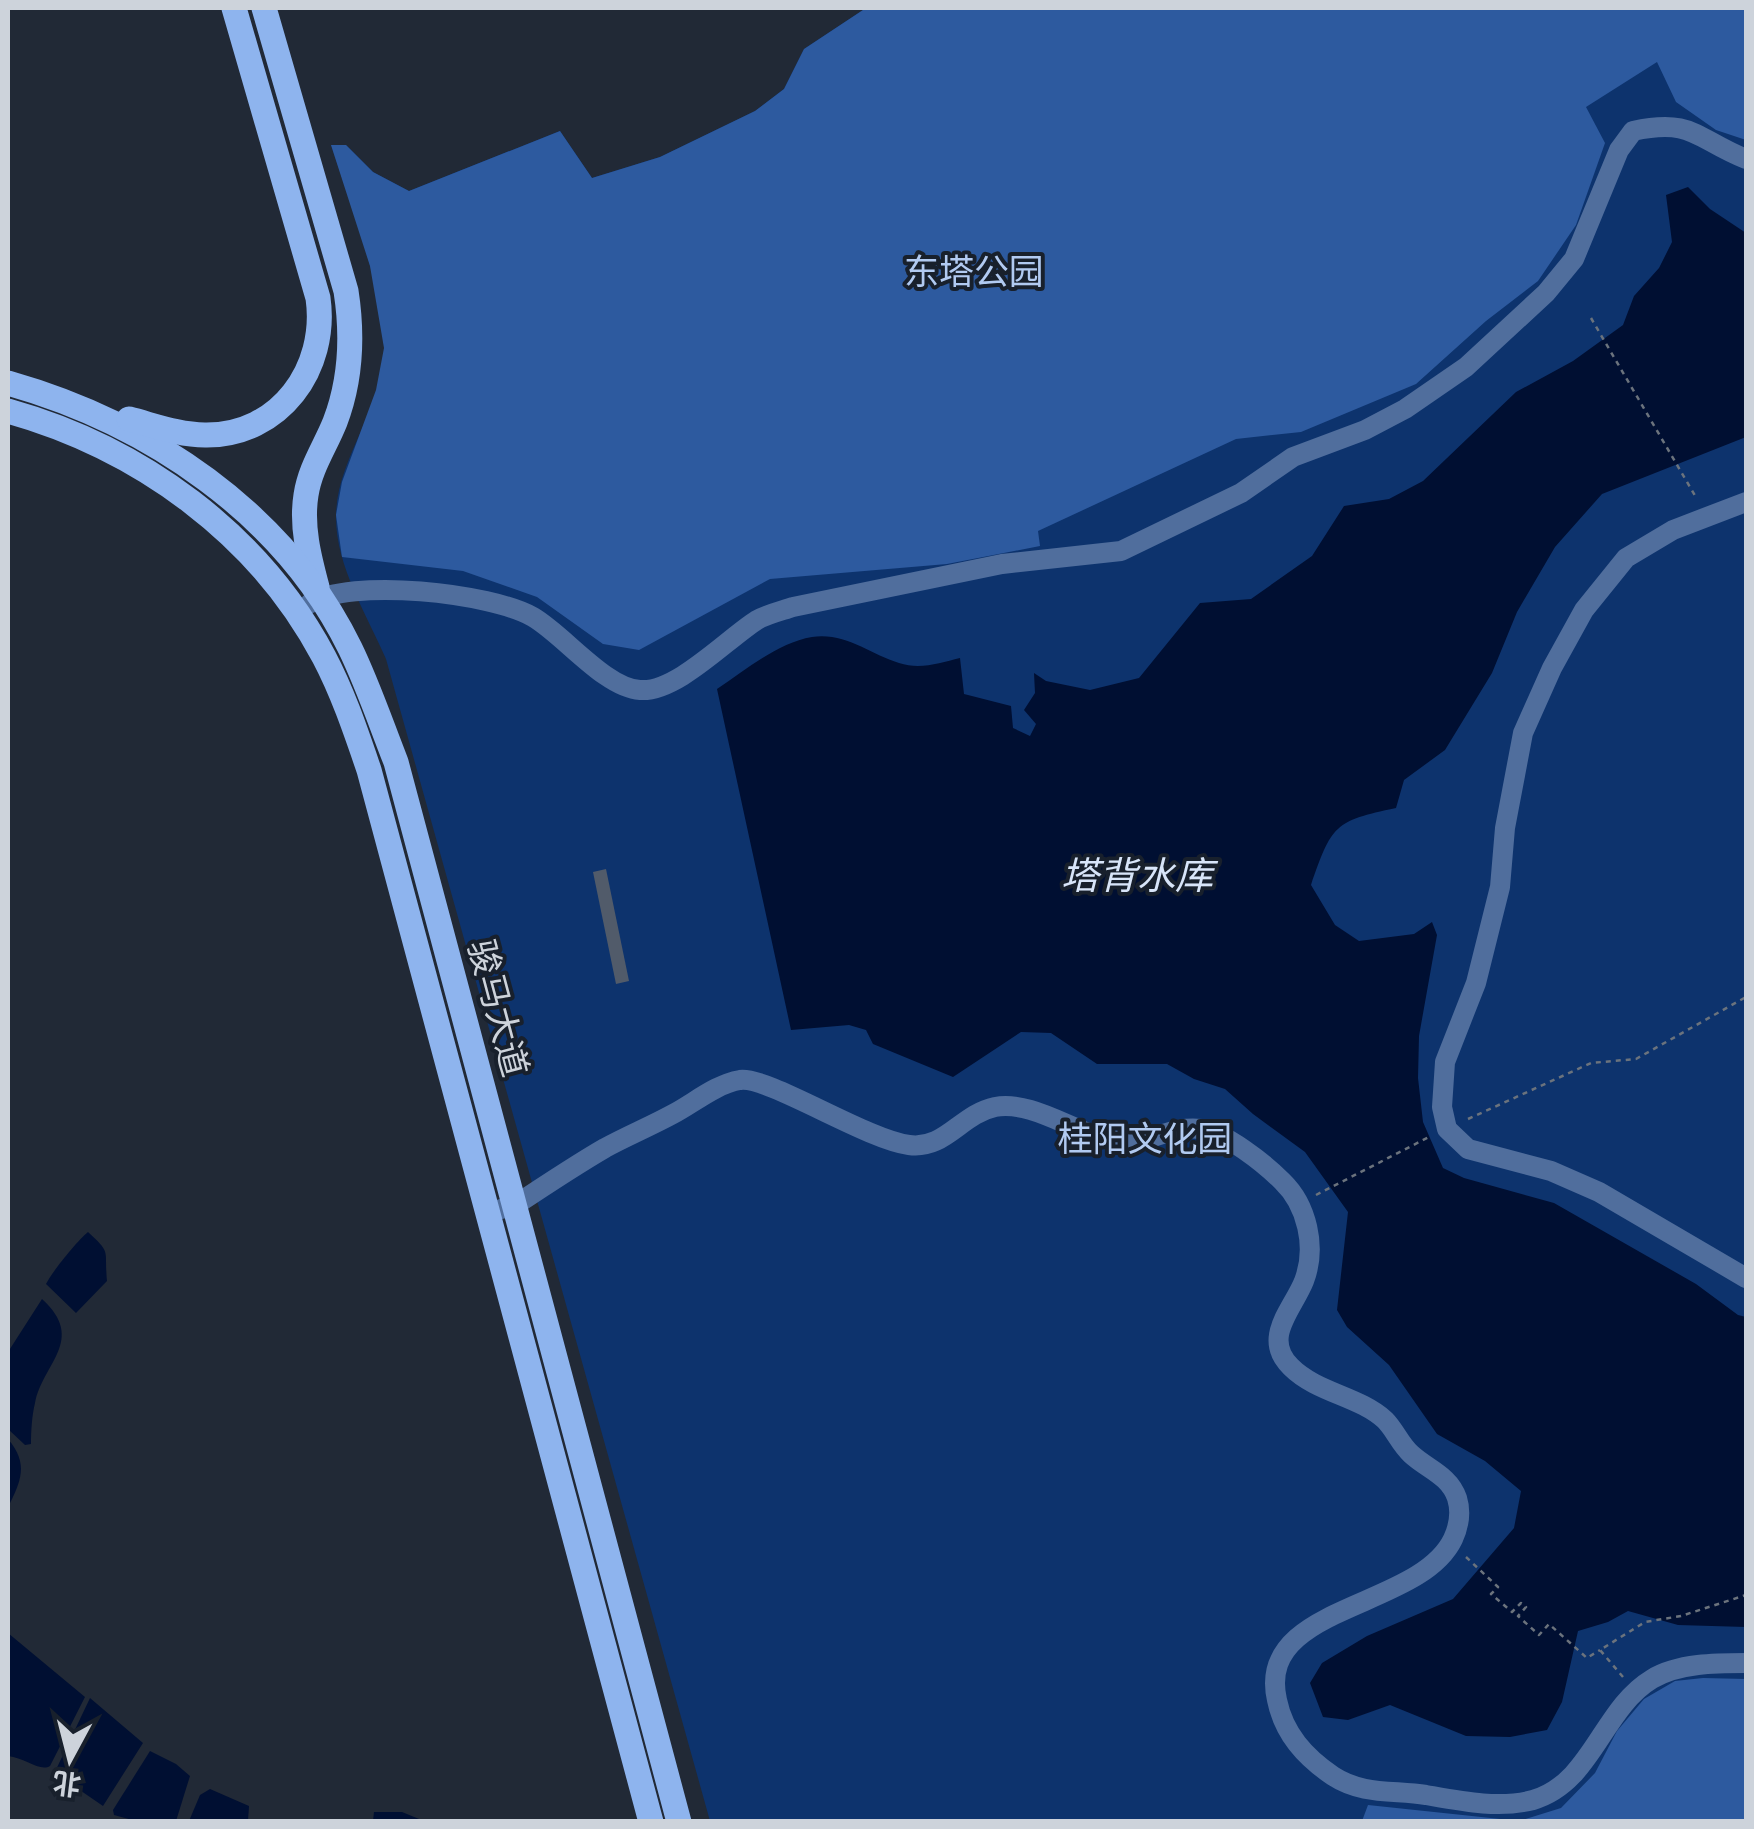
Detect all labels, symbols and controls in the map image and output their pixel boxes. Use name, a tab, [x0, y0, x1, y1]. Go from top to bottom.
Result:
park label: 东塔公园	[904, 251, 1044, 293]
water label: 塔背水库	[1061, 854, 1219, 898]
street label: 骏马大道	[460, 935, 536, 1081]
park label: 桂阳文化园	[1057, 1118, 1233, 1160]
north arrow	[20, 1709, 120, 1809]
text: 北	[51, 1765, 83, 1801]

